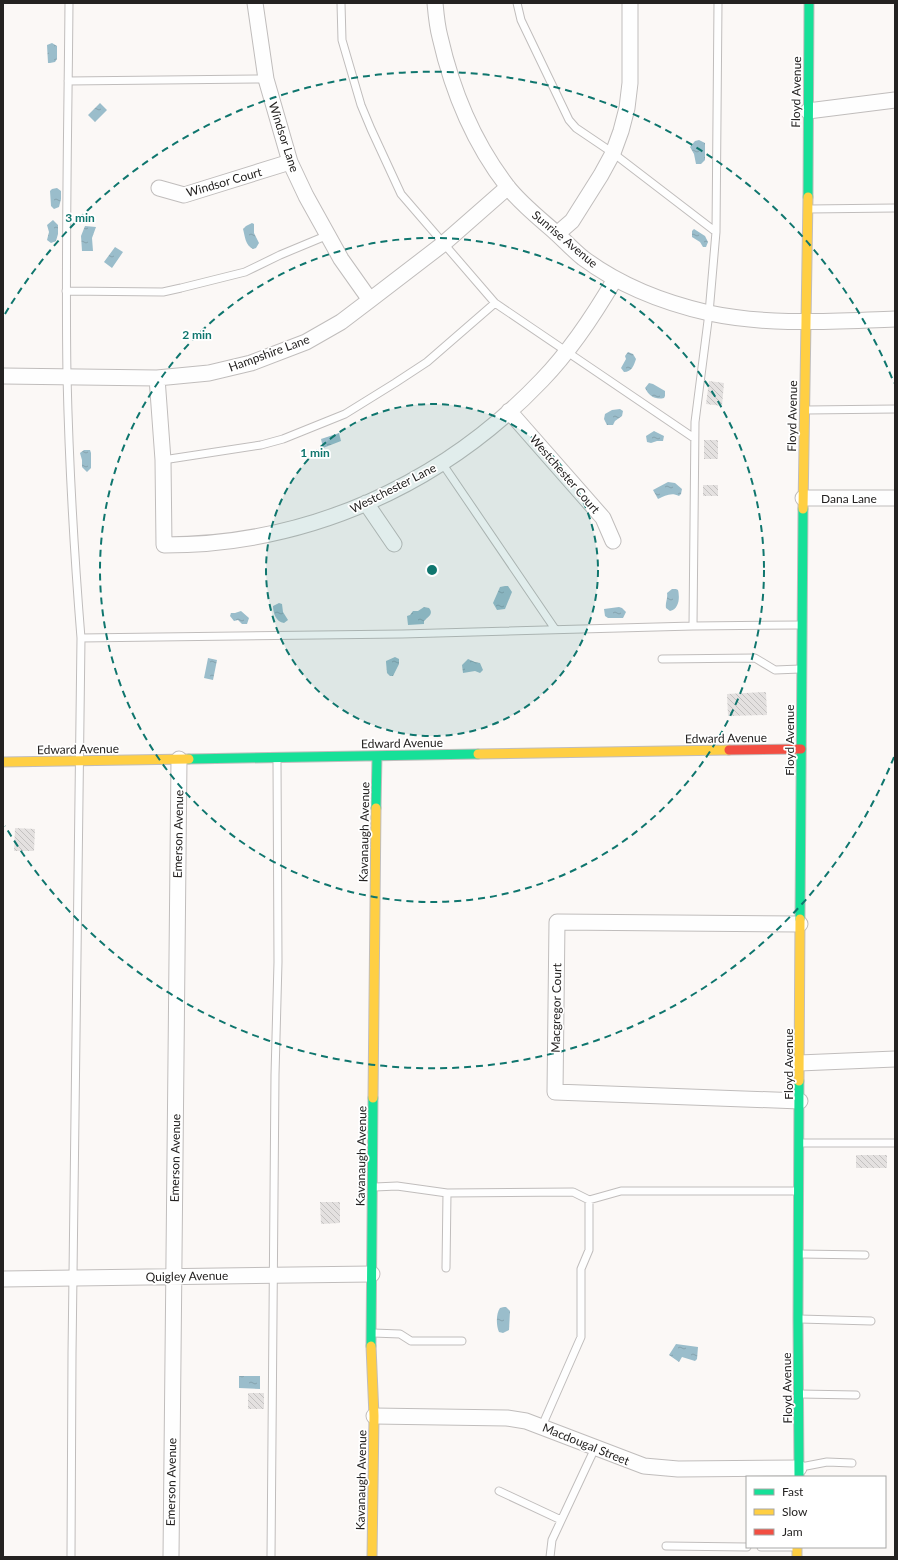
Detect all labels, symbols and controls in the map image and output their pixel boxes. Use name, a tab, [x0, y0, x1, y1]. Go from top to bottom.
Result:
street label: Floyd Avenue	[788, 56, 804, 128]
street label: Windsor Lane	[266, 100, 302, 174]
street label: Windsor Court	[184, 164, 264, 200]
street label: Sunrise Avenue	[529, 207, 601, 271]
text: 3 min	[65, 210, 95, 225]
text: 2 min	[182, 327, 212, 342]
street label: Hampshire Lane	[226, 331, 312, 375]
street label: Floyd Avenue	[784, 380, 800, 452]
street label: Westchester Court	[527, 432, 604, 517]
text: 1 min	[300, 445, 330, 460]
street label: Westchester Lane	[348, 460, 438, 516]
street label: Dana Lane	[821, 491, 877, 506]
centre of rings	[425, 563, 439, 577]
street label: Floyd Avenue	[782, 704, 797, 776]
street label: Edward Avenue	[685, 730, 767, 746]
street label: Edward Avenue	[361, 735, 443, 751]
street label: Edward Avenue	[37, 741, 119, 757]
street label: Kavanaugh Avenue	[356, 782, 372, 882]
street label: Emerson Avenue	[170, 790, 186, 878]
street label: Macgregor Court	[548, 962, 564, 1053]
street label: Floyd Avenue	[781, 1028, 796, 1100]
street label: Kavanaugh Avenue	[353, 1106, 369, 1206]
street label: Emerson Avenue	[167, 1114, 183, 1202]
street label: Quigley Avenue	[146, 1268, 228, 1284]
street label: Floyd Avenue	[779, 1352, 795, 1424]
street label: Macdougal Street	[540, 1420, 632, 1469]
street label: Kavanaugh Avenue	[353, 1430, 369, 1530]
street label: Emerson Avenue	[163, 1438, 179, 1526]
legend	[746, 1476, 886, 1548]
text: Fast	[782, 1484, 804, 1499]
text: Slow	[782, 1504, 808, 1519]
text: Jam	[782, 1524, 803, 1539]

